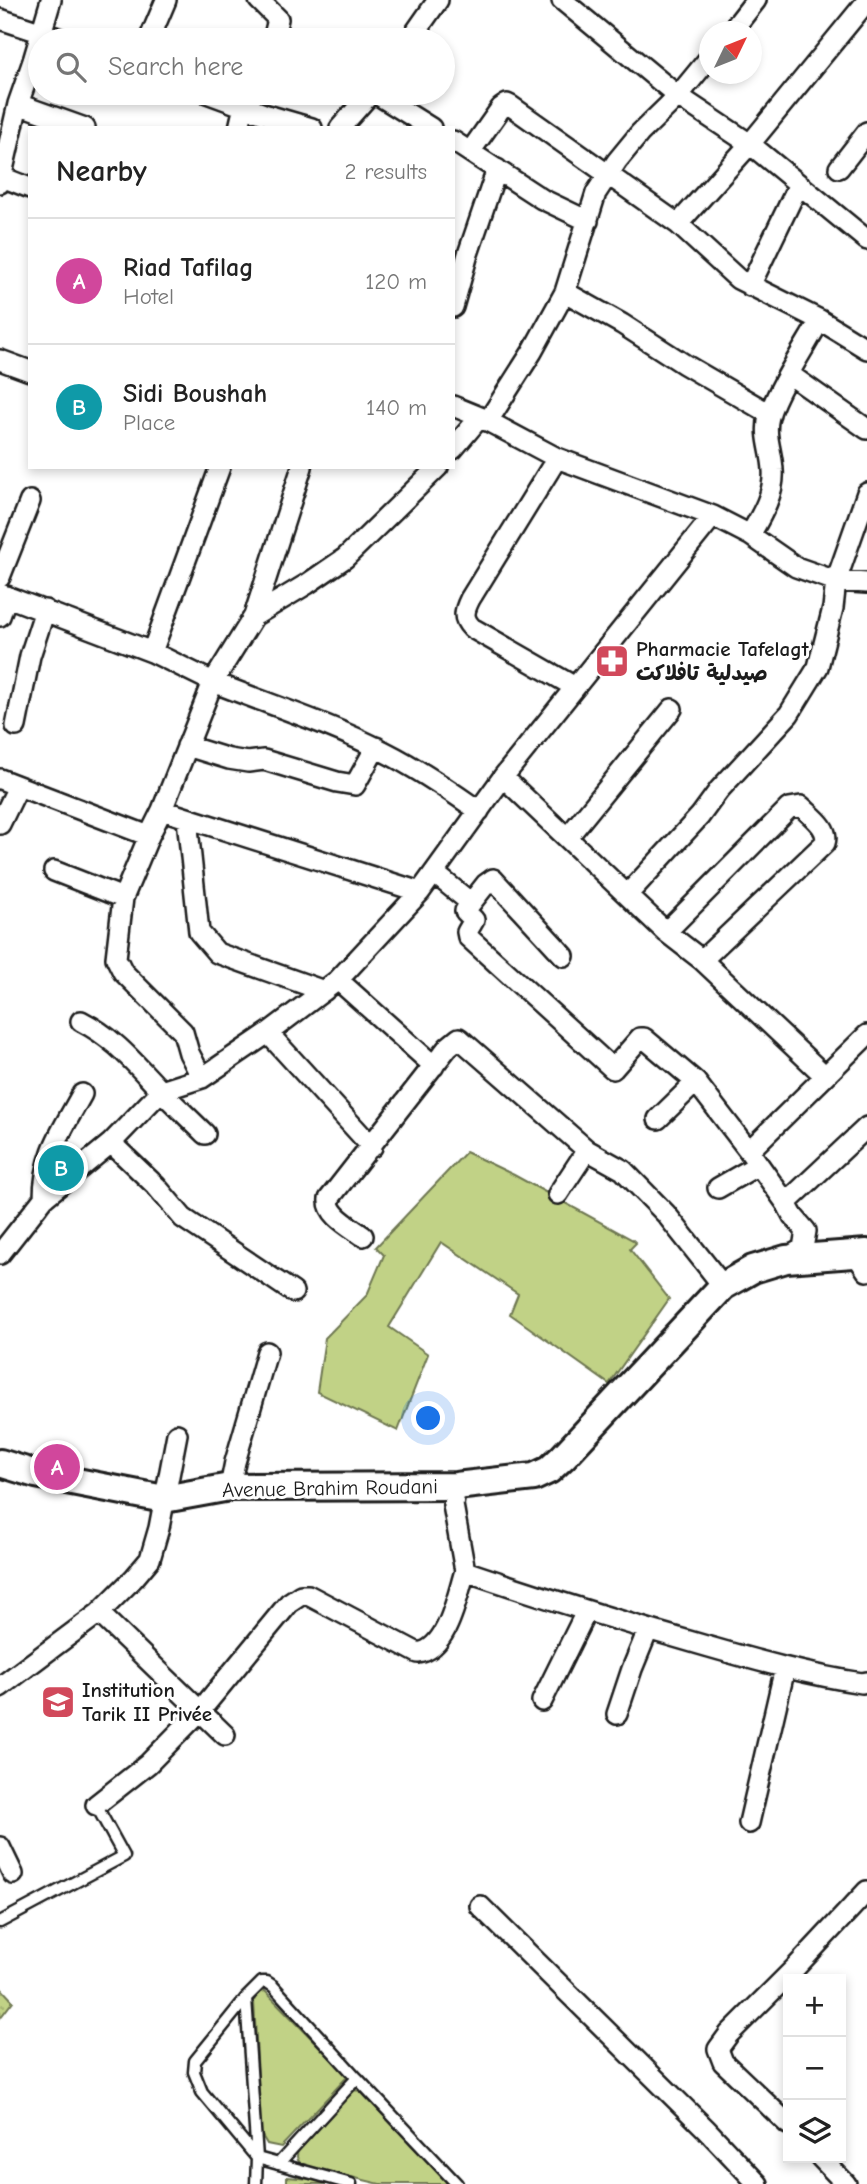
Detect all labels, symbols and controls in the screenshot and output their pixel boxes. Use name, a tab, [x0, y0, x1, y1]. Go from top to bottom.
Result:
north arrow	[699, 21, 762, 84]
search box	[28, 28, 455, 105]
icon: search	[52, 48, 90, 86]
text: Search here	[108, 52, 243, 82]
text: Nearby	[56, 154, 147, 189]
text: 2 results	[345, 158, 427, 185]
text: Riad Tafilag	[123, 253, 254, 283]
text: A	[73, 268, 85, 295]
text: 120 m	[365, 268, 427, 295]
text: Hotel	[123, 283, 174, 310]
text: Sidi Boushah	[123, 379, 267, 409]
text: B	[72, 394, 86, 421]
text: 140 m	[366, 394, 427, 421]
text: Place	[123, 409, 175, 436]
place label: Pharmacie Tafelagt صيدلية تافلاكت	[636, 637, 810, 686]
pharmacy icon: Pharmacie Tafelagt صيدلية تافلاكت	[593, 642, 631, 680]
pin: B	[38, 1142, 84, 1194]
your location	[411, 1401, 445, 1435]
pin: A	[34, 1441, 80, 1493]
street label: Avenue Brahim Roudani	[222, 1474, 438, 1502]
place label: Institution Tarik II Privée	[82, 1678, 212, 1726]
school or university icon: Institution Tarik II Privée	[39, 1683, 77, 1721]
map controls	[783, 1974, 846, 2163]
button: +	[783, 1974, 846, 2037]
button: −	[783, 2037, 846, 2100]
button: layers	[783, 2100, 846, 2163]

